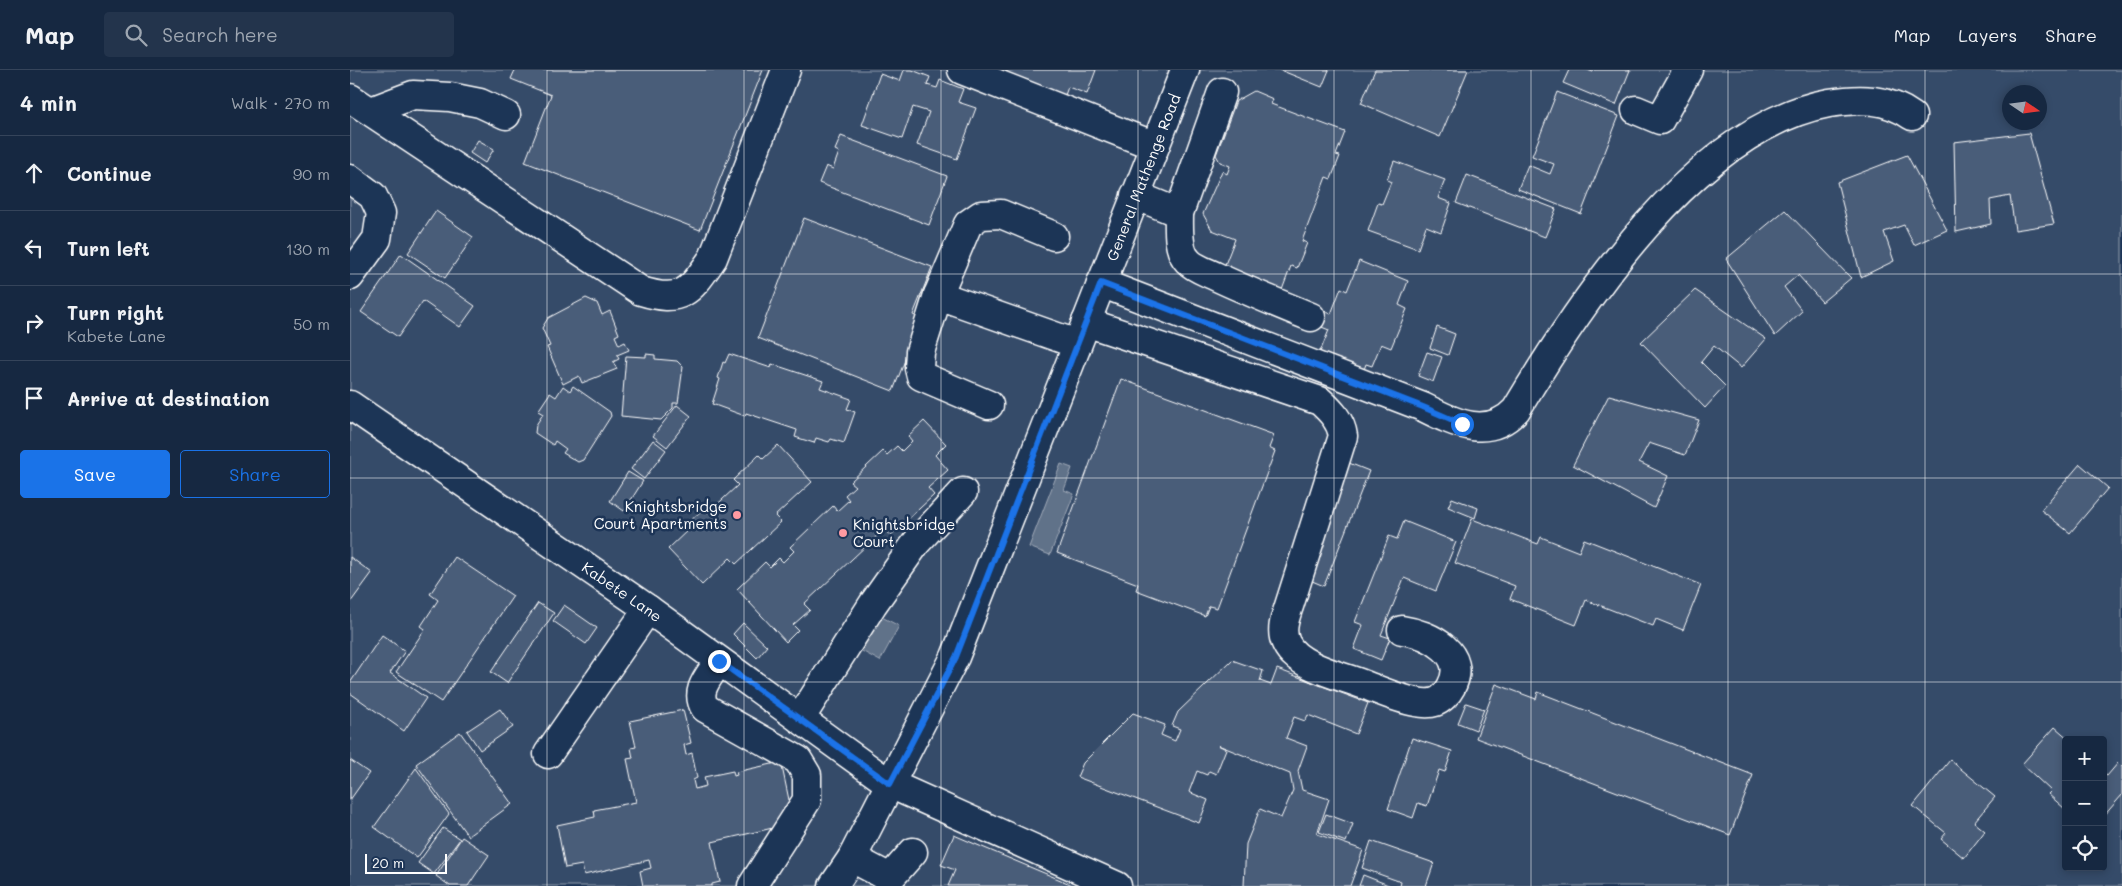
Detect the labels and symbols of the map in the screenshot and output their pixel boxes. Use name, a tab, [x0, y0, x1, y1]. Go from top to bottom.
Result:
north arrow	[2002, 85, 2047, 130]
street label: General Mathenge Road	[1101, 91, 1185, 264]
route start	[1451, 413, 1474, 436]
place label: Knightsbridge Court Apartments	[594, 496, 727, 533]
marker: Knightsbridge Court Apartments	[731, 509, 743, 521]
place label: Knightsbridge Court	[853, 514, 955, 551]
marker: Knightsbridge Court	[837, 527, 849, 539]
street label: Kabete Lane	[578, 557, 666, 626]
route end	[708, 650, 731, 673]
scale bar	[365, 851, 448, 874]

